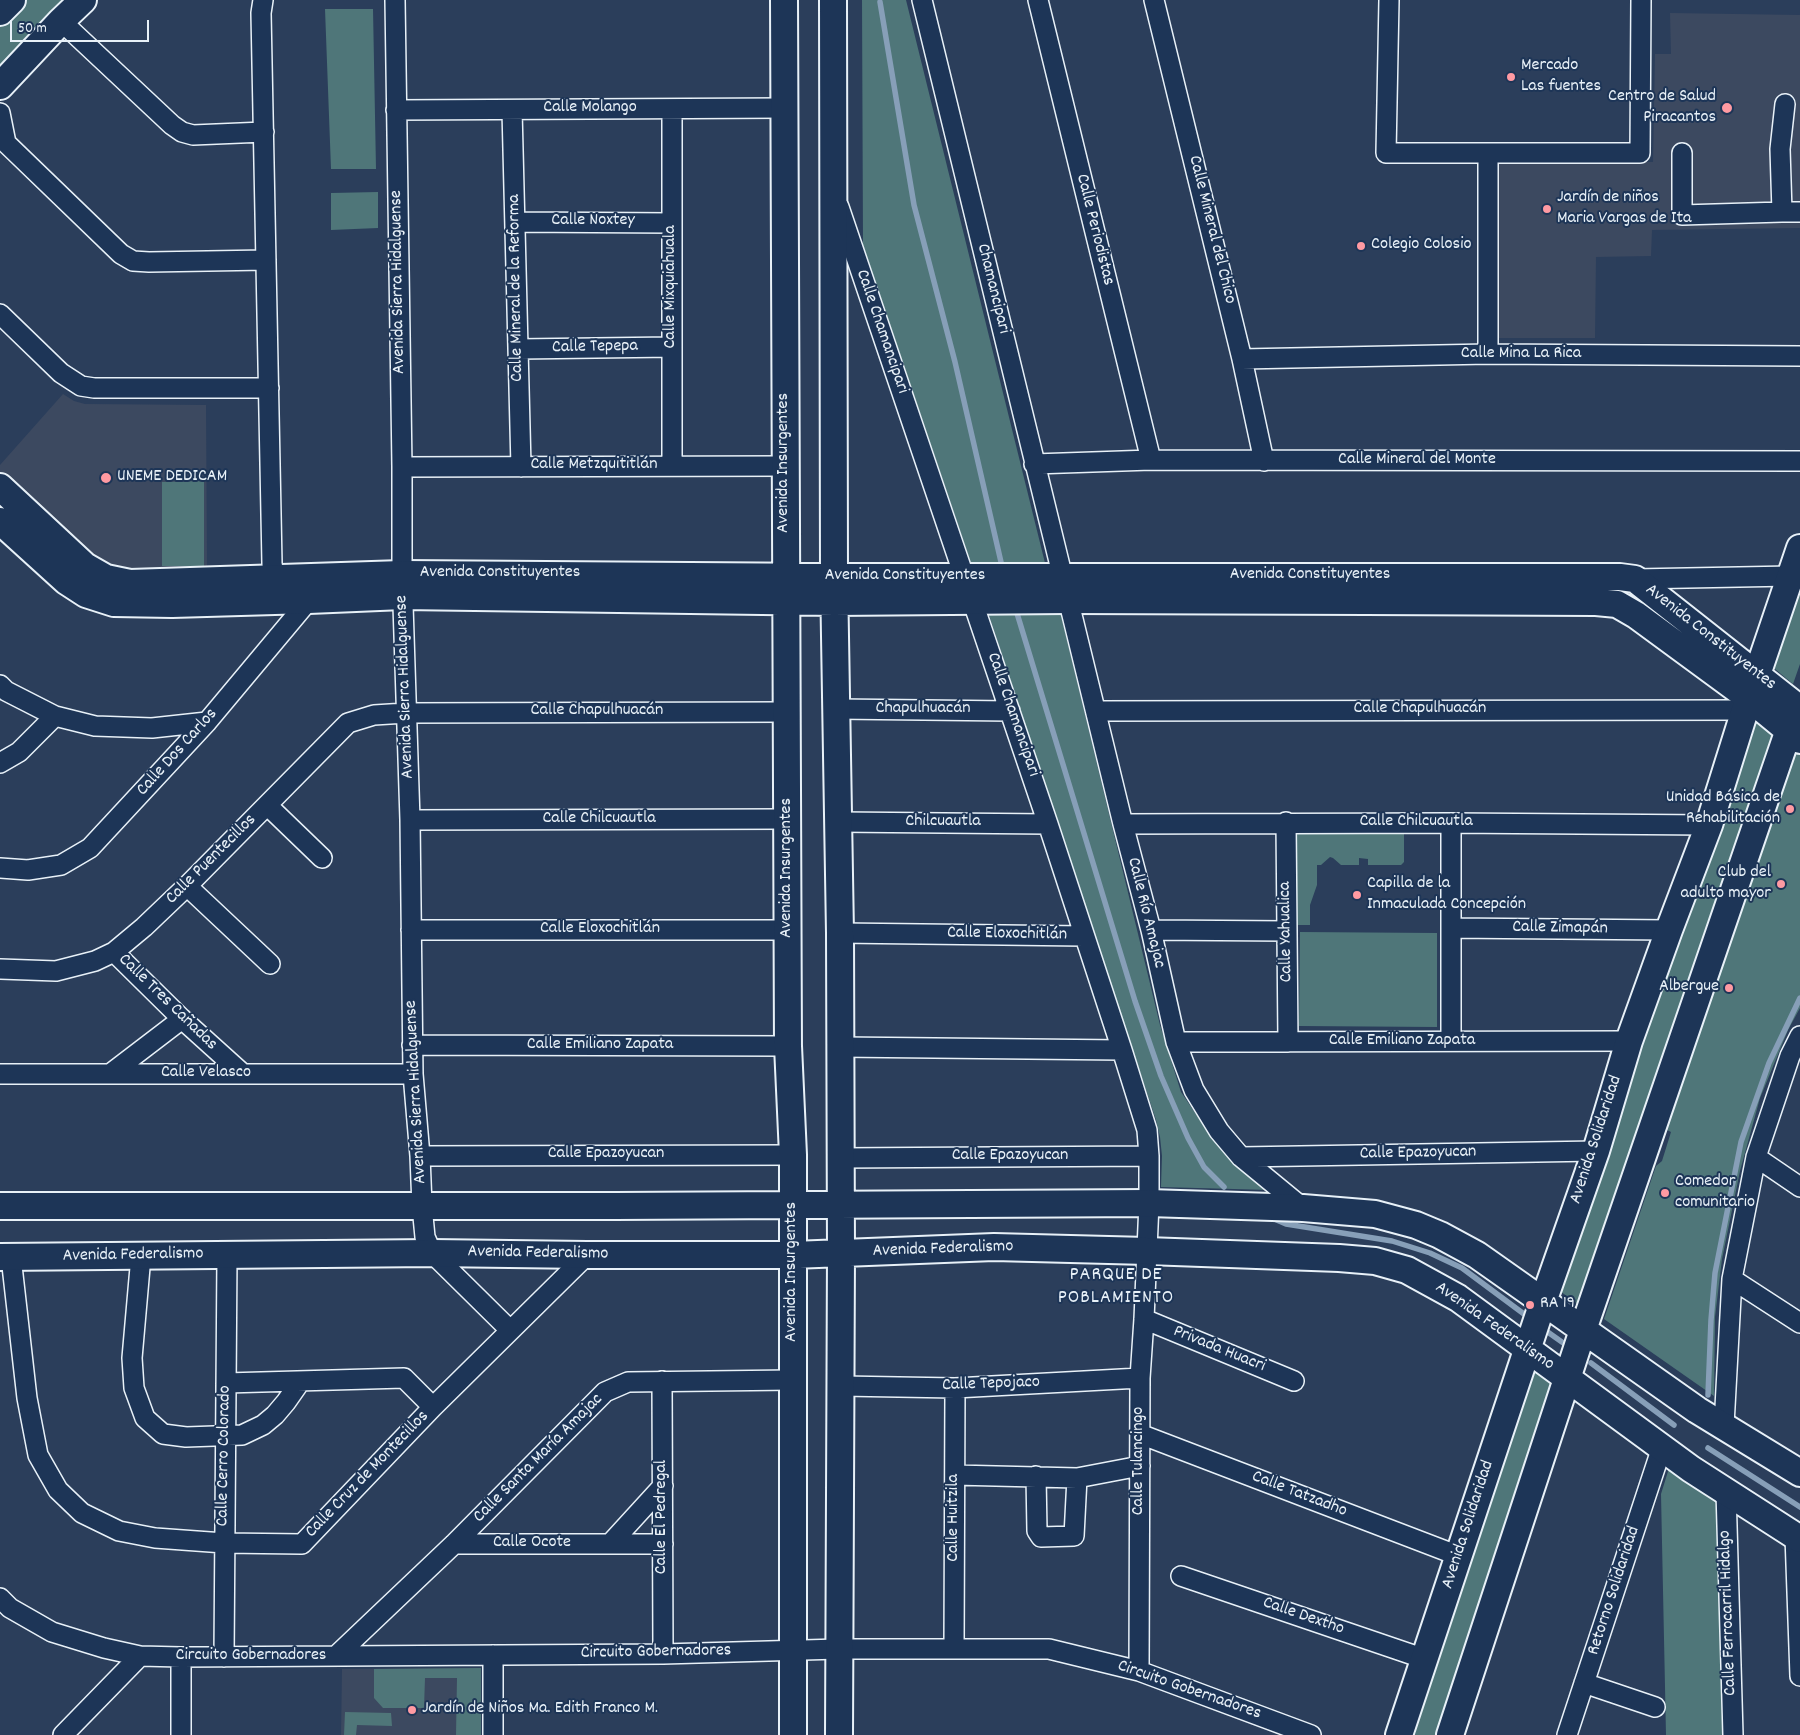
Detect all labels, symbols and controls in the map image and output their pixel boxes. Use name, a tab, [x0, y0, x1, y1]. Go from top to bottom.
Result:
scale bar	[12, 10, 151, 42]
text: 50 m	[18, 18, 47, 40]
place label: Mercado Las fuentes	[1521, 56, 1601, 98]
marker: Mercado Las fuentes	[1505, 71, 1517, 83]
place label: Centro de Salud Piracantos	[1608, 87, 1716, 130]
street label: Calle Molango	[543, 98, 637, 120]
marker: Centro de Salud Piracantos	[1720, 101, 1734, 115]
street label: Calle Mineral del Chico	[1182, 154, 1240, 306]
street label: Calle Periodistas	[1070, 172, 1118, 288]
place label: Jardín de niños Maria Vargas de Ita	[1557, 188, 1691, 230]
street label: Avenida Sierra Hidalguense	[387, 190, 411, 374]
street label: Calle Mineral de la Reforma	[505, 194, 529, 382]
marker: Jardín de niños Maria Vargas de Ita	[1541, 203, 1553, 215]
street label: Calle Noxtey	[551, 211, 635, 233]
street label: Calle Mixquiahuala	[661, 225, 683, 349]
place label: Colegio Colosio	[1371, 235, 1471, 257]
marker: Colegio Colosio	[1355, 240, 1367, 252]
street label: Chamancipari	[970, 242, 1014, 336]
street label: Calle Chamancipari	[850, 267, 912, 397]
street label: Calle Tepepa	[552, 336, 638, 360]
street label: Calle Mina La Rica	[1461, 344, 1581, 366]
street label: Avenida Insurgentes	[774, 393, 796, 533]
street label: Calle Mineral del Monte	[1338, 450, 1496, 472]
street label: Calle Metzquititlán	[530, 455, 658, 477]
place label: UNEME DEDICAM	[117, 467, 227, 489]
marker: UNEME DEDICAM	[99, 471, 113, 485]
street label: Avenida Constituyentes	[420, 563, 580, 585]
street label: Avenida Constituyentes	[1230, 565, 1390, 587]
street label: Avenida Constituyentes	[825, 566, 985, 588]
street label: Avenida Constituyentes	[1640, 580, 1780, 696]
street label: Avenida Sierra Hidalguense	[392, 595, 420, 779]
street label: Calle Chamancipari	[981, 650, 1043, 780]
street label: Chapulhuacán	[876, 699, 970, 721]
street label: Calle Chapulhuacán	[1354, 699, 1486, 721]
street label: Calle Chapulhuacán	[531, 701, 663, 723]
street label: Calle Dos Carlos	[133, 705, 223, 801]
place label: Unidad Básica de Rehabilitación	[1666, 788, 1780, 831]
street label: Avenida Insurgentes	[777, 798, 799, 938]
marker: Unidad Básica de Rehabilitación	[1784, 803, 1796, 815]
street label: Calle Chilcuautla	[542, 809, 656, 831]
street label: Calle Puentecillos	[162, 810, 262, 910]
street label: Chilcuautla	[905, 812, 981, 834]
street label: Calle Chilcuautla	[1359, 812, 1473, 834]
street label: Calle Río Amajac	[1121, 855, 1169, 971]
place label: Club del adulto mayor	[1681, 863, 1771, 906]
place label: Capilla de la Inmaculada Concepción	[1367, 874, 1526, 916]
marker: Club del adulto mayor	[1775, 878, 1787, 890]
street label: Calle Yahualica	[1275, 881, 1299, 983]
marker: Capilla de la Inmaculada Concepción	[1351, 889, 1363, 901]
street label: Calle Zimapán	[1512, 917, 1608, 941]
street label: Calle Eloxochitlán	[540, 919, 660, 941]
street label: Calle Eloxochitlán	[947, 923, 1067, 947]
street label: Calle Tres Cañadas	[113, 950, 221, 1056]
place label: Albergue	[1659, 977, 1719, 999]
marker: Albergue	[1723, 982, 1735, 994]
street label: Avenida Sierra Hidalguense	[401, 1000, 433, 1184]
street label: Calle Emiliano Zapata	[1329, 1031, 1475, 1053]
street label: Calle Emiliano Zapata	[527, 1035, 673, 1057]
street label: Calle Velasco	[161, 1063, 251, 1085]
street label: Avenida Solidaridad	[1566, 1073, 1628, 1207]
street label: Calle Epazoyucan	[1359, 1142, 1477, 1166]
street label: Calle Epazoyucan	[548, 1144, 664, 1166]
street label: Calle Epazoyucan	[952, 1146, 1068, 1168]
place label: Comedor comunitario	[1675, 1172, 1755, 1214]
marker: Comedor comunitario	[1659, 1187, 1671, 1199]
street label: Avenida Insurgentes	[782, 1202, 804, 1342]
street label: Avenida Federalismo	[872, 1237, 1014, 1263]
street label: Avenida Federalismo	[467, 1242, 609, 1266]
street label: Avenida Federalismo	[62, 1244, 204, 1268]
district label: PARQUE DE POBLAMIENTO	[1056, 1264, 1176, 1311]
street label: Avenida Federalismo	[1430, 1278, 1558, 1376]
place label: RA 19	[1540, 1294, 1575, 1316]
marker: RA 19	[1524, 1299, 1536, 1311]
street label: Privada Huacri	[1170, 1322, 1268, 1378]
street label: Calle Tepojaco	[942, 1373, 1040, 1397]
street label: Calle Cerro Colorado	[213, 1385, 237, 1527]
street label: Calle Santa María Amajac	[470, 1390, 608, 1528]
street label: Calle Cruz de Montecillos	[302, 1407, 434, 1543]
street label: Calle Tulancingo	[1129, 1407, 1151, 1515]
street label: Avenida Solidaridad	[1438, 1458, 1500, 1592]
street label: Calle El Pedregal	[652, 1460, 674, 1574]
street label: Calle Tatzadho	[1248, 1467, 1350, 1523]
street label: Calle Huitzila	[944, 1474, 966, 1562]
street label: Retorno Solidaridad	[1584, 1524, 1646, 1658]
street label: Calle Ferrocarril Hidalgo	[1715, 1530, 1743, 1696]
street label: Calle Ocote	[493, 1533, 571, 1555]
street label: Calle Dextho	[1259, 1593, 1347, 1641]
street label: Circuito Gobernadores	[580, 1641, 732, 1665]
street label: Circuito Gobernadores	[176, 1646, 326, 1668]
street label: Circuito Gobernadores	[1114, 1656, 1264, 1726]
place label: Jardín de Niños Ma. Edith Franco M.	[422, 1699, 658, 1721]
marker: Jardín de Niños Ma. Edith Franco M.	[406, 1704, 418, 1716]

